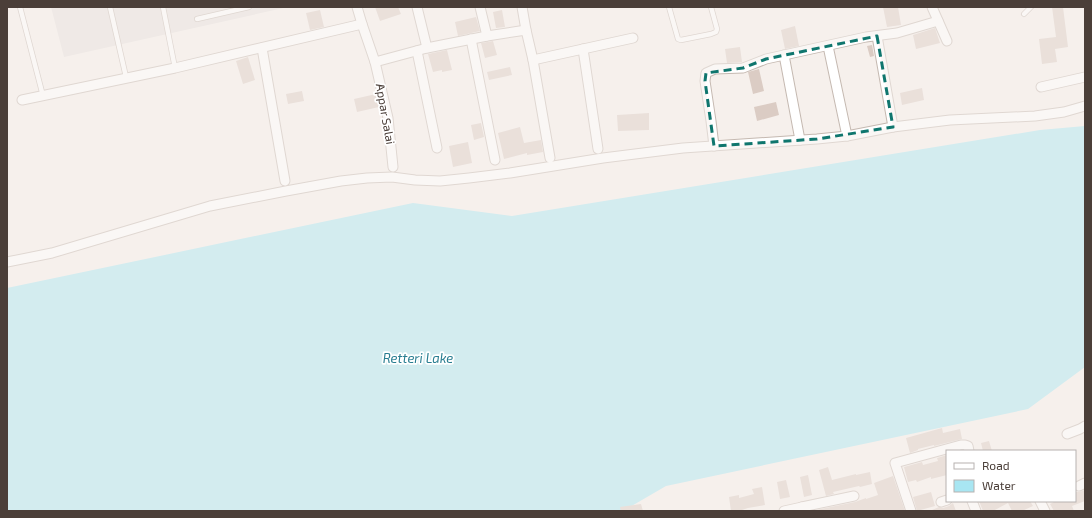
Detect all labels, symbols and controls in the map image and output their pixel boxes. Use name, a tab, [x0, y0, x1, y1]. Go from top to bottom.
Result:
street label: Appar Salai	[374, 82, 398, 145]
water label: Retteri Lake	[383, 350, 453, 366]
legend	[946, 450, 1076, 502]
text: Road	[982, 458, 1010, 472]
text: Water	[982, 478, 1016, 492]

